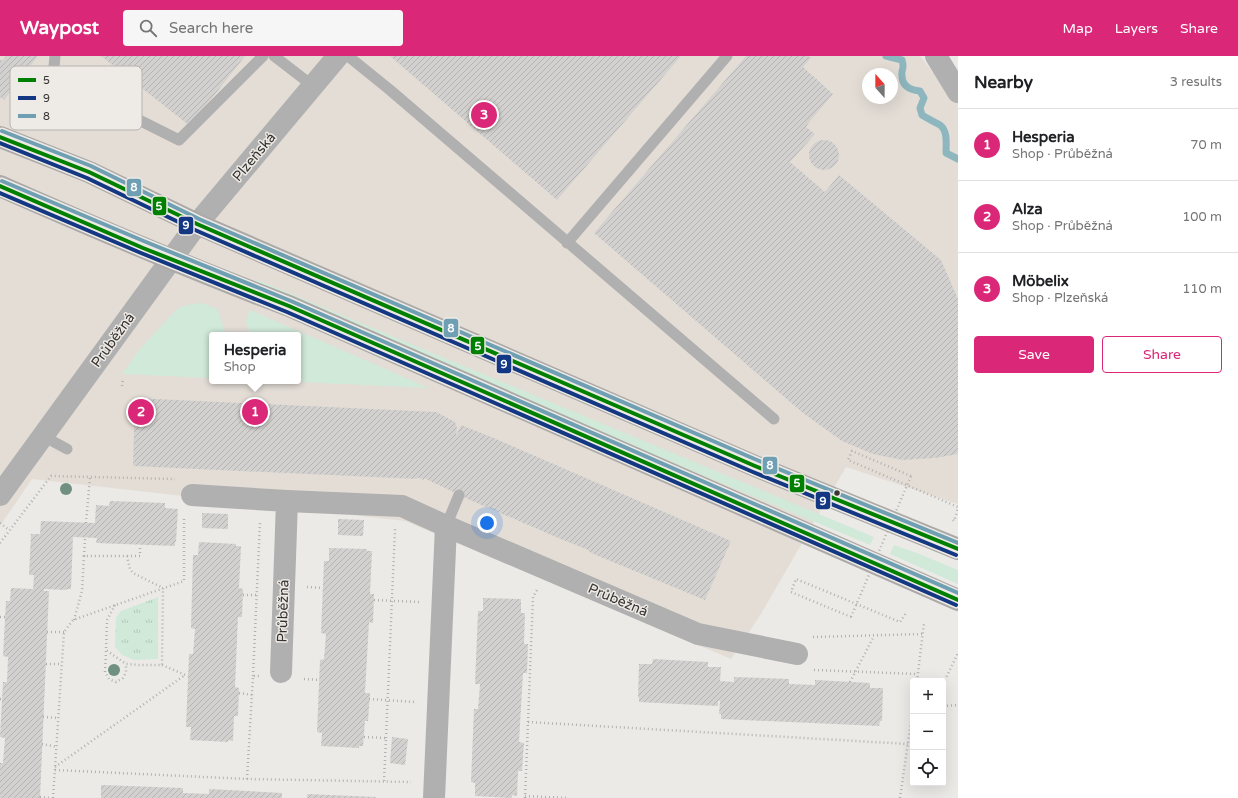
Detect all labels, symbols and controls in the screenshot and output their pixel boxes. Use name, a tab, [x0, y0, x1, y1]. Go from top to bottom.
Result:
search box	[123, 10, 403, 46]
text: Waypost	[20, 17, 99, 39]
icon: search	[137, 17, 159, 39]
text: Search here	[169, 19, 253, 37]
text: Map	[1063, 20, 1093, 37]
text: Layers	[1115, 20, 1158, 37]
text: Share	[1180, 20, 1218, 37]
legend	[10, 66, 142, 130]
north arrow	[862, 68, 898, 104]
text: Nearby	[974, 72, 1033, 93]
text: 5	[43, 74, 50, 87]
text: 3 results	[1170, 74, 1222, 90]
text: 9	[43, 92, 50, 105]
pin: 3	[471, 100, 497, 130]
text: 8	[43, 110, 50, 123]
text: Hesperia	[1012, 128, 1075, 146]
street label: Plzeňská	[229, 129, 279, 185]
text: 1	[983, 137, 991, 153]
text: 70 m	[1190, 137, 1222, 153]
text: Shop · Průběžná	[1012, 146, 1113, 162]
line badge: 8	[126, 178, 142, 197]
text: 8	[131, 181, 138, 194]
line badge: 5	[152, 196, 167, 216]
text: 5	[156, 200, 163, 213]
text: Alza	[1012, 200, 1043, 218]
text: 2	[983, 209, 991, 225]
text: 100 m	[1182, 209, 1222, 225]
line badge: 9	[178, 216, 194, 235]
text: Shop · Průběžná	[1012, 218, 1113, 234]
text: 9	[183, 219, 190, 232]
text: Möbelix	[1012, 272, 1069, 290]
text: 3	[983, 281, 991, 297]
text: 110 m	[1182, 281, 1222, 297]
text: Shop · Plzeňská	[1012, 290, 1108, 306]
street label: Průběžná	[88, 309, 138, 371]
line badge: 8	[443, 318, 459, 338]
text: 8	[448, 322, 455, 335]
popup	[209, 332, 301, 384]
line badge: 5	[470, 336, 485, 355]
button: Save	[974, 336, 1094, 373]
button: Share	[1102, 336, 1222, 373]
text: 5	[475, 340, 482, 353]
text: Hesperia	[224, 341, 286, 359]
line badge: 9	[496, 354, 512, 374]
text: 9	[501, 358, 508, 371]
text: Shop	[224, 359, 256, 375]
pin: 2	[128, 397, 154, 427]
pin: 1	[242, 397, 268, 427]
line badge: 8	[762, 456, 778, 475]
text: 8	[767, 459, 774, 472]
line badge: 5	[789, 474, 805, 493]
text: 5	[794, 477, 801, 490]
unlabelled marker	[832, 488, 842, 498]
line badge: 9	[815, 491, 831, 510]
text: 9	[820, 495, 827, 508]
your location	[477, 513, 497, 533]
street label: Průběžná	[273, 579, 293, 643]
street label: Průběžná	[586, 580, 650, 620]
map controls	[910, 678, 946, 786]
button: +	[910, 678, 946, 714]
button: −	[910, 714, 946, 750]
button: locate	[910, 750, 946, 786]

